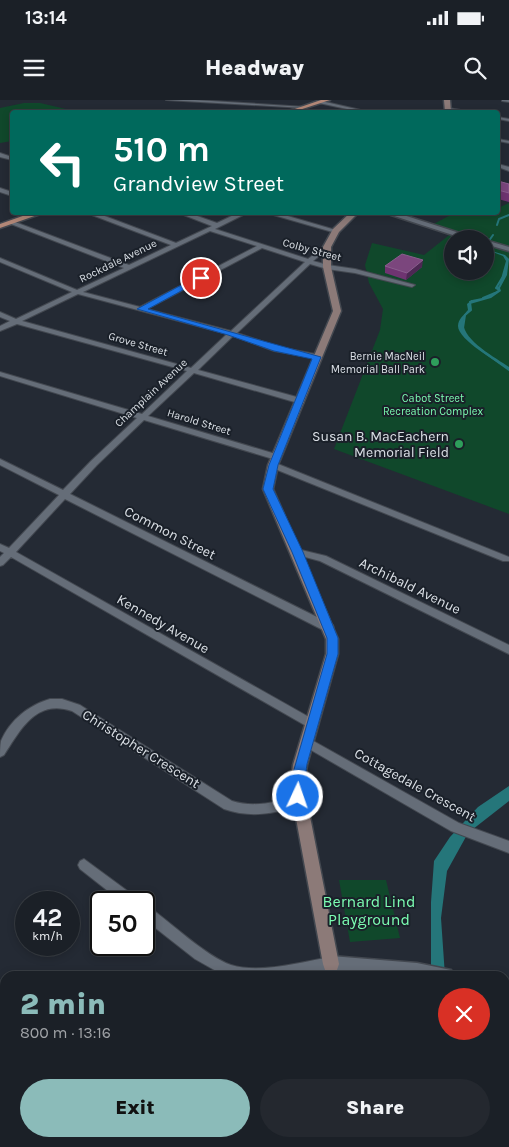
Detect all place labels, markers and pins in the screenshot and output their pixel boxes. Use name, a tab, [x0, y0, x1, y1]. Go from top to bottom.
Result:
pin	[180, 257, 222, 299]
place label: Bernie MacNeil Memorial Ball Park	[331, 350, 425, 376]
marker: Bernie MacNeil Memorial Ball Park	[429, 356, 441, 368]
place label: Susan B. MacEachern Memorial Field	[312, 428, 449, 461]
marker: Susan B. MacEachern Memorial Field	[453, 438, 465, 450]

